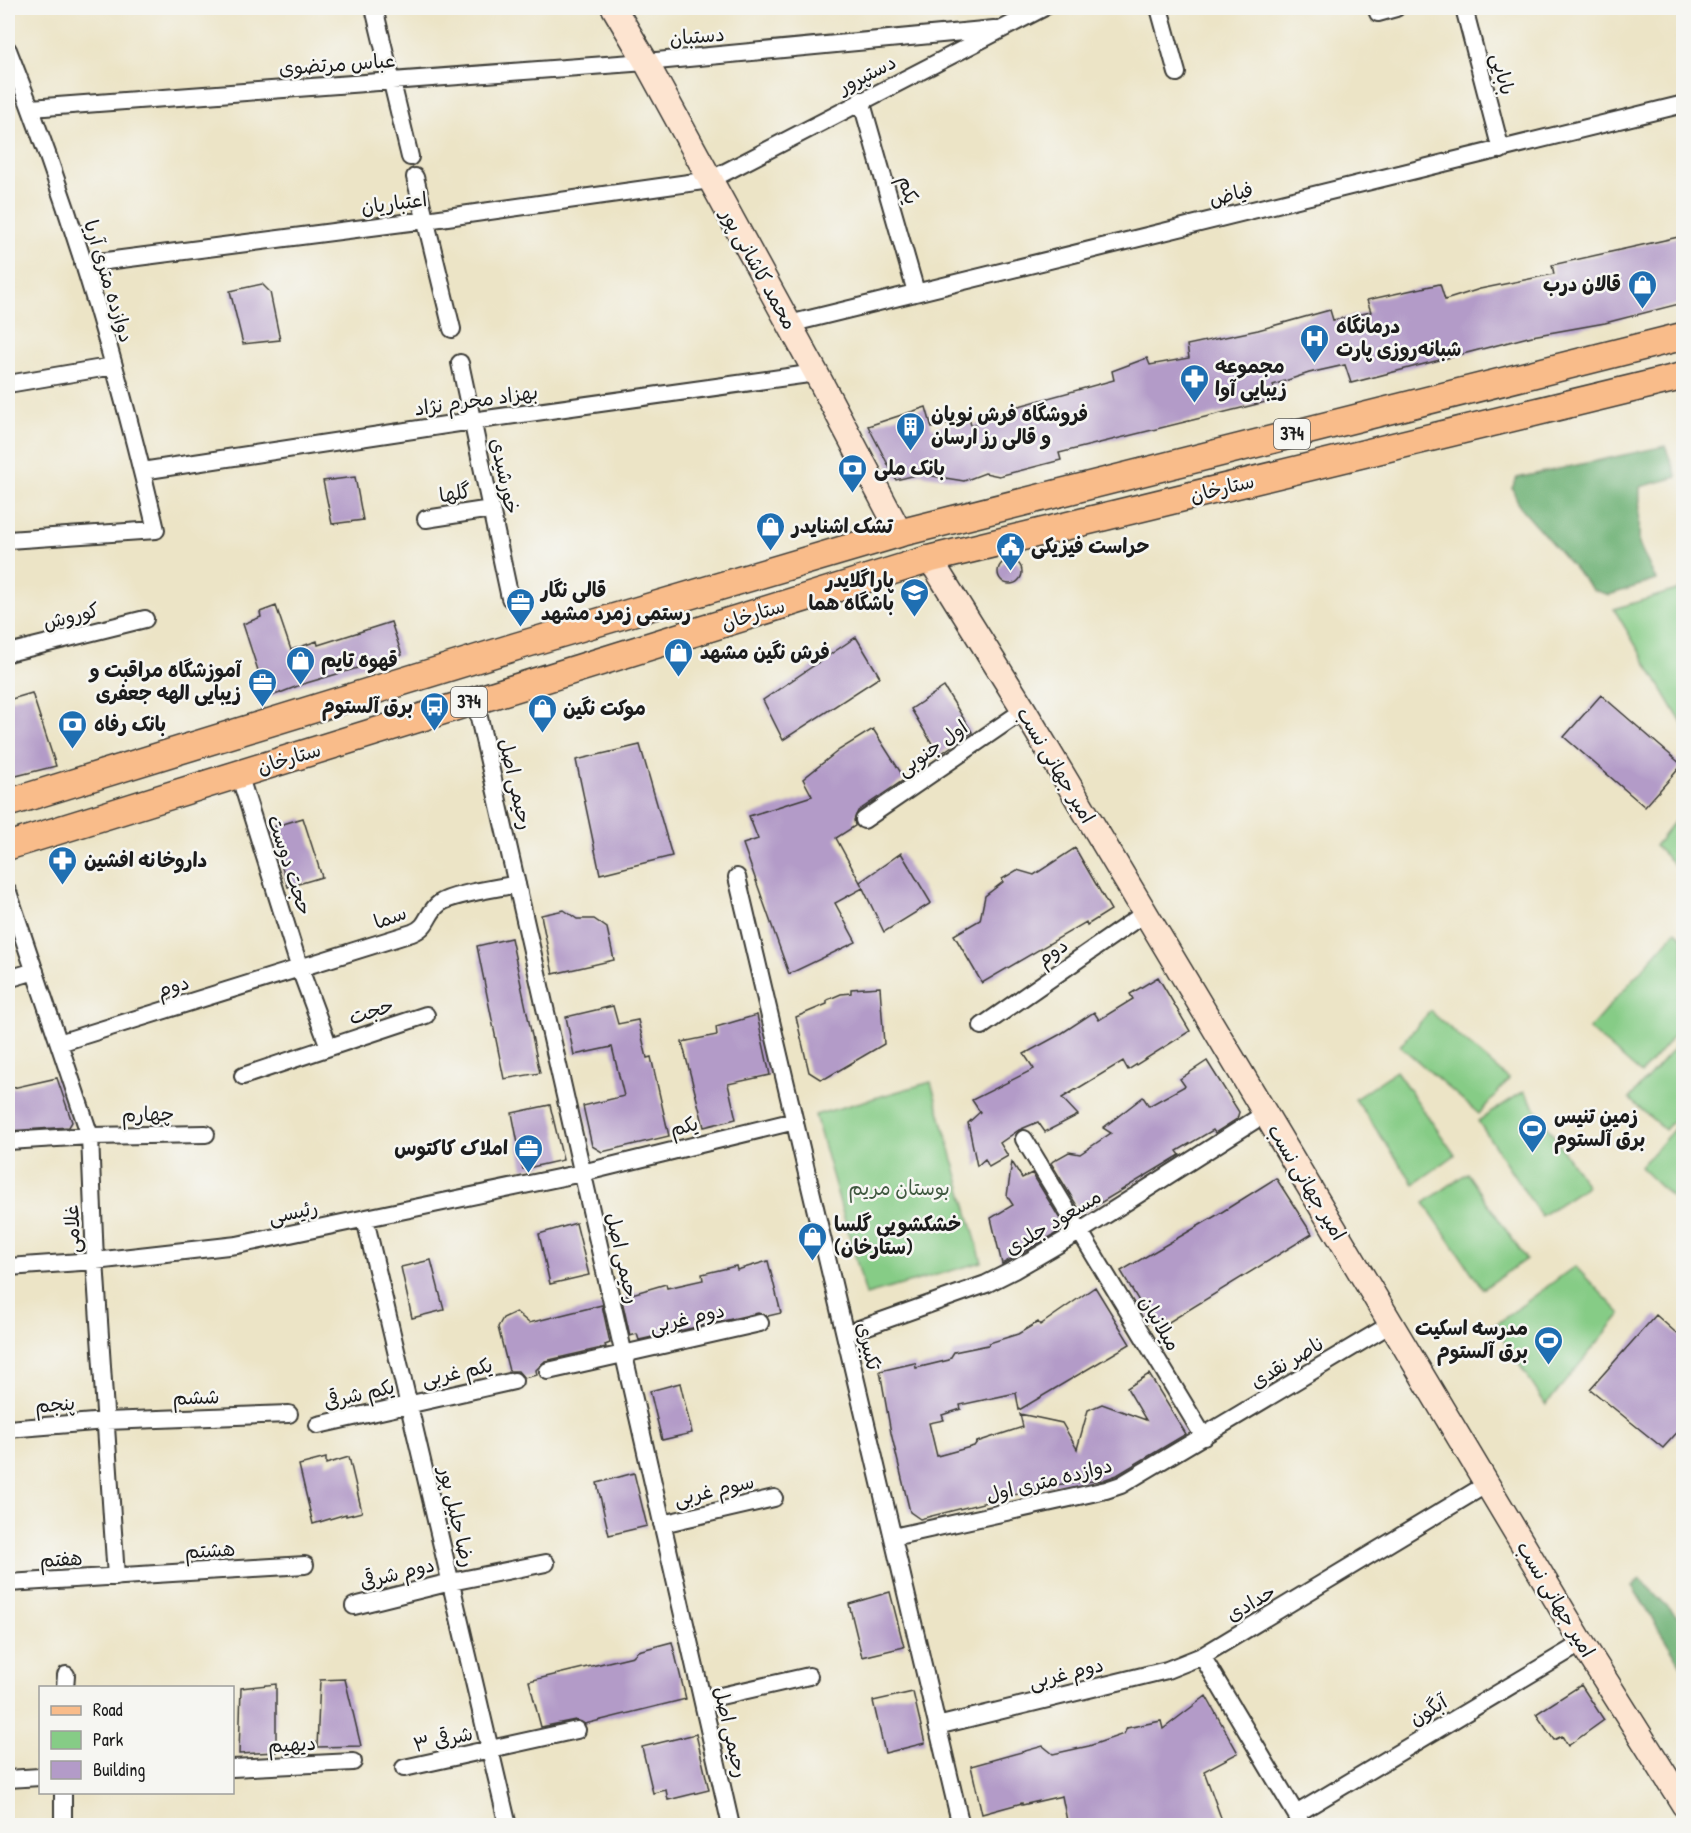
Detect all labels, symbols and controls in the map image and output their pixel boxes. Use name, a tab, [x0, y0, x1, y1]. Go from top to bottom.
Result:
street label: دستبان	[668, 20, 726, 51]
street label: عباس مرتضوی	[278, 46, 396, 81]
street label: دستپرور	[832, 48, 900, 100]
street label: بابایی	[1485, 50, 1522, 98]
street label: یکم	[891, 173, 926, 208]
street label: فیاض	[1206, 175, 1256, 212]
street label: اعتباریان	[359, 185, 429, 220]
street label: محمد کاشانی پور	[714, 202, 804, 334]
street label: دوازده متری آریا	[78, 216, 141, 345]
shop icon: قالان درب	[1626, 268, 1658, 310]
place label: قالان درب	[1543, 270, 1621, 297]
place label: درمانگاه شبانه‌روزی پارت	[1336, 312, 1461, 362]
hospital icon: درمانگاه شبانه‌روزی پارت	[1299, 322, 1331, 364]
place label: مجموعه زیبایی آوا	[1215, 352, 1287, 402]
pharmacy icon: مجموعه زیبایی آوا	[1178, 362, 1210, 404]
street label: بهزاد محرم نژاد	[412, 377, 540, 425]
place label: فروشگاه فرش نویان و قالی رز ارسان	[931, 400, 1088, 450]
building icon: فروشگاه فرش نویان و قالی رز ارسان	[894, 410, 926, 452]
road number: 374	[1274, 419, 1310, 449]
street label: خورشیدی	[484, 435, 527, 516]
bank icon: بانک ملی	[837, 452, 869, 494]
place label: بانک ملی	[874, 454, 945, 481]
street label: ستارخان	[1187, 467, 1257, 509]
street label: گلها	[437, 477, 473, 508]
shop icon: تشک اشنایدر	[755, 510, 787, 552]
place label: تشک اشنایدر	[790, 512, 894, 539]
public building icon: حراست فیزیکی	[994, 530, 1026, 572]
place label: حراست فیزیکی	[1031, 532, 1149, 559]
place label: پاراگلایدر باشگاه هما	[808, 566, 894, 616]
place label: قالی نگار رستمی زمرد مشهد	[539, 576, 691, 626]
school or university icon: پاراگلایدر باشگاه هما	[899, 576, 931, 618]
office icon: قالی نگار رستمی زمرد مشهد	[504, 586, 536, 628]
street label: ستارخان	[718, 591, 788, 636]
street label: کوروش	[40, 596, 102, 636]
shop icon: فرش نگین مشهد	[663, 636, 695, 678]
place label: فرش نگین مشهد	[700, 638, 830, 665]
shop icon: قهوه تایم	[284, 644, 316, 686]
place label: قهوه تایم	[321, 646, 398, 675]
place label: آموزشگاه مراقبت و زیبایی الهه جعفری	[87, 656, 243, 706]
office icon: آموزشگاه مراقبت و زیبایی الهه جعفری	[246, 666, 278, 708]
road number: 374	[451, 687, 487, 717]
bus stop icon: برق آلستوم	[418, 690, 450, 732]
place label: برق آلستوم	[322, 692, 413, 721]
shop icon: موکت نگین	[526, 692, 558, 734]
place label: موکت نگین	[563, 694, 646, 721]
street label: امیر جهانی نسب	[1011, 701, 1102, 828]
bank icon: بانک رفاه	[57, 708, 89, 750]
place label: بانک رفاه	[94, 710, 166, 737]
street label: اول جنوبی	[891, 713, 973, 783]
street label: ستارخان	[254, 735, 324, 780]
street label: رحیمی اصل	[493, 736, 540, 832]
street label: حجت دوست	[262, 811, 319, 918]
pharmacy icon: داروخانه افشین	[47, 844, 79, 886]
place label: داروخانه افشین	[84, 846, 207, 874]
street label: سما	[370, 898, 410, 935]
street label: دوم	[1031, 931, 1074, 974]
street label: دوم	[153, 968, 193, 1006]
street label: حجت	[345, 991, 397, 1030]
street label: چهارم	[121, 1100, 175, 1129]
place label: زمین تنیس برق آلستوم	[1554, 1102, 1645, 1154]
street label: یکم	[667, 1109, 701, 1144]
sports icon: زمین تنیس برق آلستوم	[1517, 1112, 1549, 1154]
street label: امیر جهانی نسب	[1262, 1118, 1353, 1245]
office icon: املاک کاکتوس	[513, 1132, 545, 1174]
place label: املاک کاکتوس	[394, 1134, 508, 1161]
park label: بوستان مریم	[848, 1174, 950, 1203]
street label: مسعود جلدی	[1000, 1182, 1106, 1262]
street label: رئیسی	[266, 1193, 320, 1230]
street label: غلامی	[57, 1204, 86, 1254]
street label: رحیمی اصل	[600, 1210, 647, 1306]
place label: خشکشویی گلسا (ستارخان)	[834, 1210, 961, 1260]
shop icon: خشکشویی گلسا (ستارخان)	[797, 1220, 829, 1262]
street label: میلانیان	[1133, 1290, 1188, 1356]
street label: دوم غربی	[647, 1296, 728, 1342]
place label: مدرسه اسکیت برق آلستوم	[1415, 1314, 1528, 1366]
street label: تکبیری	[851, 1319, 888, 1373]
sports icon: مدرسه اسکیت برق آلستوم	[1533, 1324, 1565, 1366]
street label: ناصر نقدی	[1245, 1329, 1329, 1394]
street label: یکم غربی	[419, 1351, 495, 1394]
street label: یکم شرقی	[321, 1372, 398, 1417]
street label: ششم	[172, 1382, 220, 1413]
street label: پنجم	[34, 1389, 76, 1420]
street label: دوازده متری اول	[983, 1451, 1115, 1508]
street label: رضا جلیل پور	[432, 1462, 482, 1570]
street label: سوم غربی	[671, 1467, 757, 1515]
street label: هشتم	[184, 1535, 236, 1566]
street label: امیر جهانی نسب	[1511, 1535, 1602, 1662]
street label: هفتم	[39, 1544, 83, 1575]
street label: دوم شرقی	[357, 1550, 438, 1598]
street label: حدادی	[1221, 1577, 1280, 1628]
street label: دوم غربی	[1026, 1650, 1107, 1698]
street label: رحیمی اصل	[708, 1684, 755, 1780]
legend	[39, 1686, 234, 1794]
street label: آبگون	[1404, 1687, 1453, 1731]
text: Road	[93, 1697, 123, 1722]
street label: ۳ شرقی	[411, 1719, 475, 1758]
text: Park	[93, 1727, 124, 1752]
street label: دیهیم	[267, 1729, 317, 1760]
text: Building	[93, 1757, 145, 1782]

